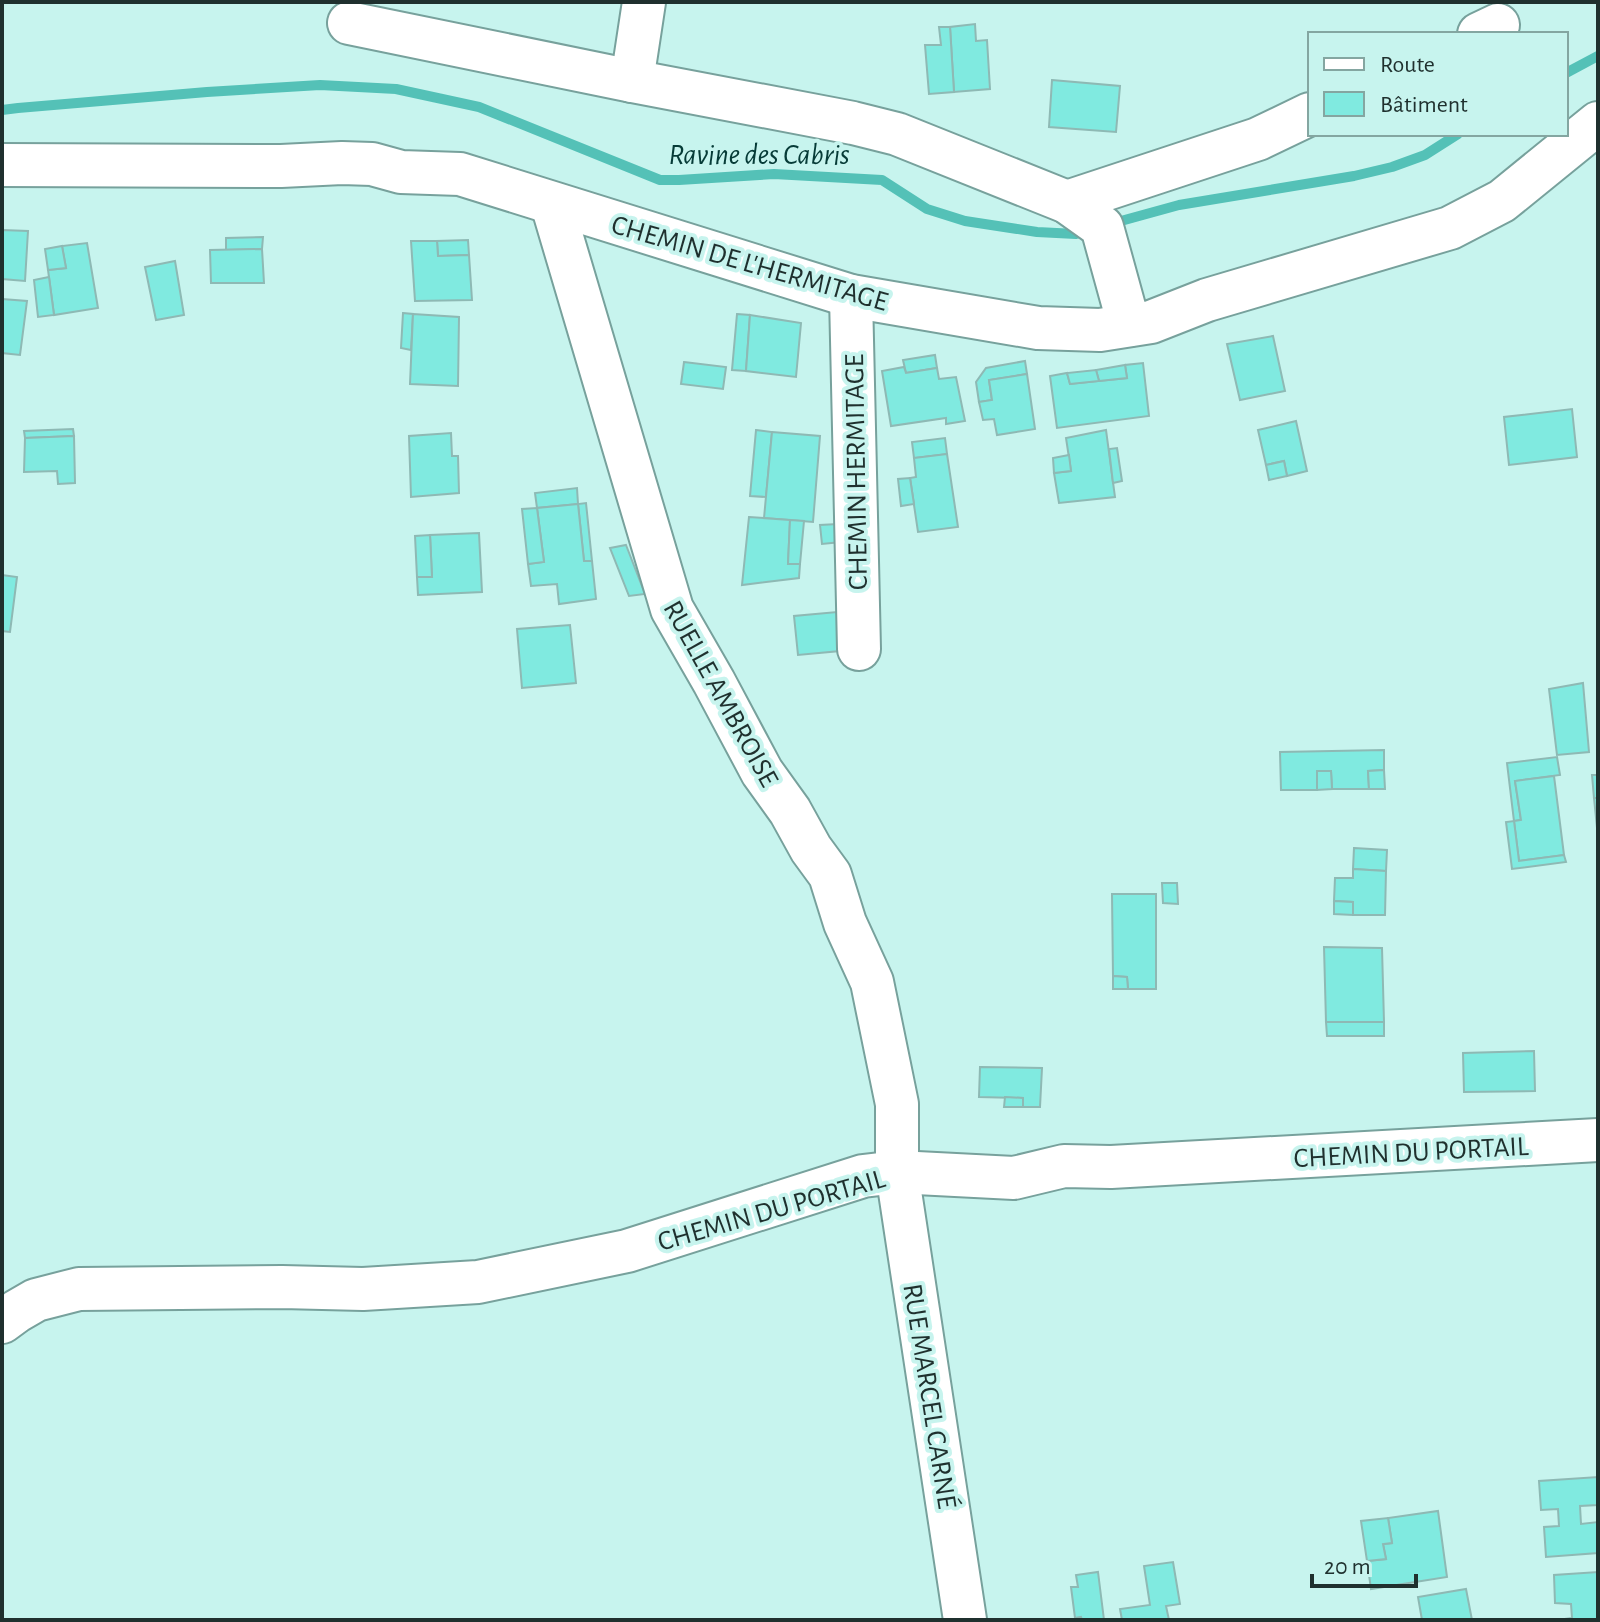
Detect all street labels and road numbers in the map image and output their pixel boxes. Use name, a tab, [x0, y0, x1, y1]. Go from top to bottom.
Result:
street label: CHEMIN DE L'HERMITAGE	[608, 211, 891, 317]
street label: CHEMIN HERMITAGE	[841, 354, 873, 590]
street label: RUELLE AMBROISE	[658, 596, 783, 792]
street label: CHEMIN DU PORTAIL	[1293, 1133, 1530, 1173]
street label: CHEMIN DU PORTAIL	[655, 1165, 889, 1257]
street label: RUE MARCEL CARNÉ	[897, 1281, 964, 1511]

